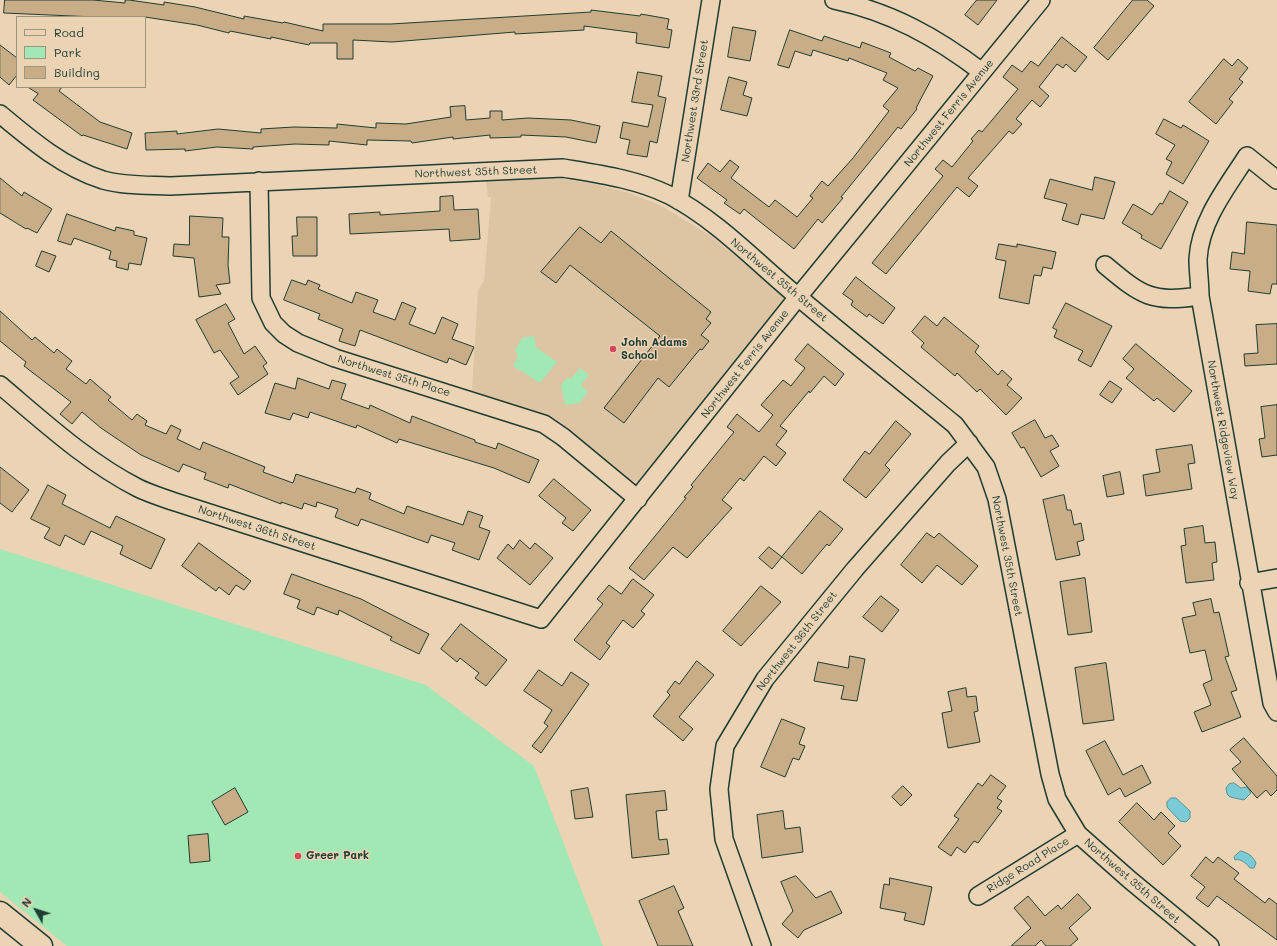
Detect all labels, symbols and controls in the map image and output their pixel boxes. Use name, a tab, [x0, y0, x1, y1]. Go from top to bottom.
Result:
legend	[16, 16, 146, 88]
text: Road	[54, 24, 84, 40]
street label: Northwest 33rd Street	[679, 39, 711, 163]
text: Park	[54, 44, 81, 60]
street label: Northwest Ferris Avenue	[902, 57, 996, 169]
text: Building	[54, 64, 100, 80]
street label: Northwest 35th Street	[414, 163, 538, 181]
street label: Northwest 35th Street	[728, 236, 830, 324]
street label: Northwest Ferris Avenue	[698, 307, 792, 421]
place label: John Adams School	[621, 336, 687, 362]
marker: John Adams School	[608, 344, 618, 354]
street label: Northwest 35th Place	[336, 353, 452, 399]
street label: Northwest Ridgeview Way	[1204, 359, 1242, 501]
street label: Northwest 35th Street	[989, 495, 1025, 617]
street label: Northwest 36th Street	[197, 503, 317, 553]
street label: Northwest 36th Street	[754, 589, 840, 693]
street label: Ridge Road Place	[984, 834, 1072, 896]
street label: Northwest 35th Street	[1081, 836, 1183, 926]
place label: Greer Park	[306, 849, 369, 863]
marker: Greer Park	[293, 851, 303, 861]
north arrow	[16, 890, 56, 930]
text: N	[18, 894, 35, 910]

